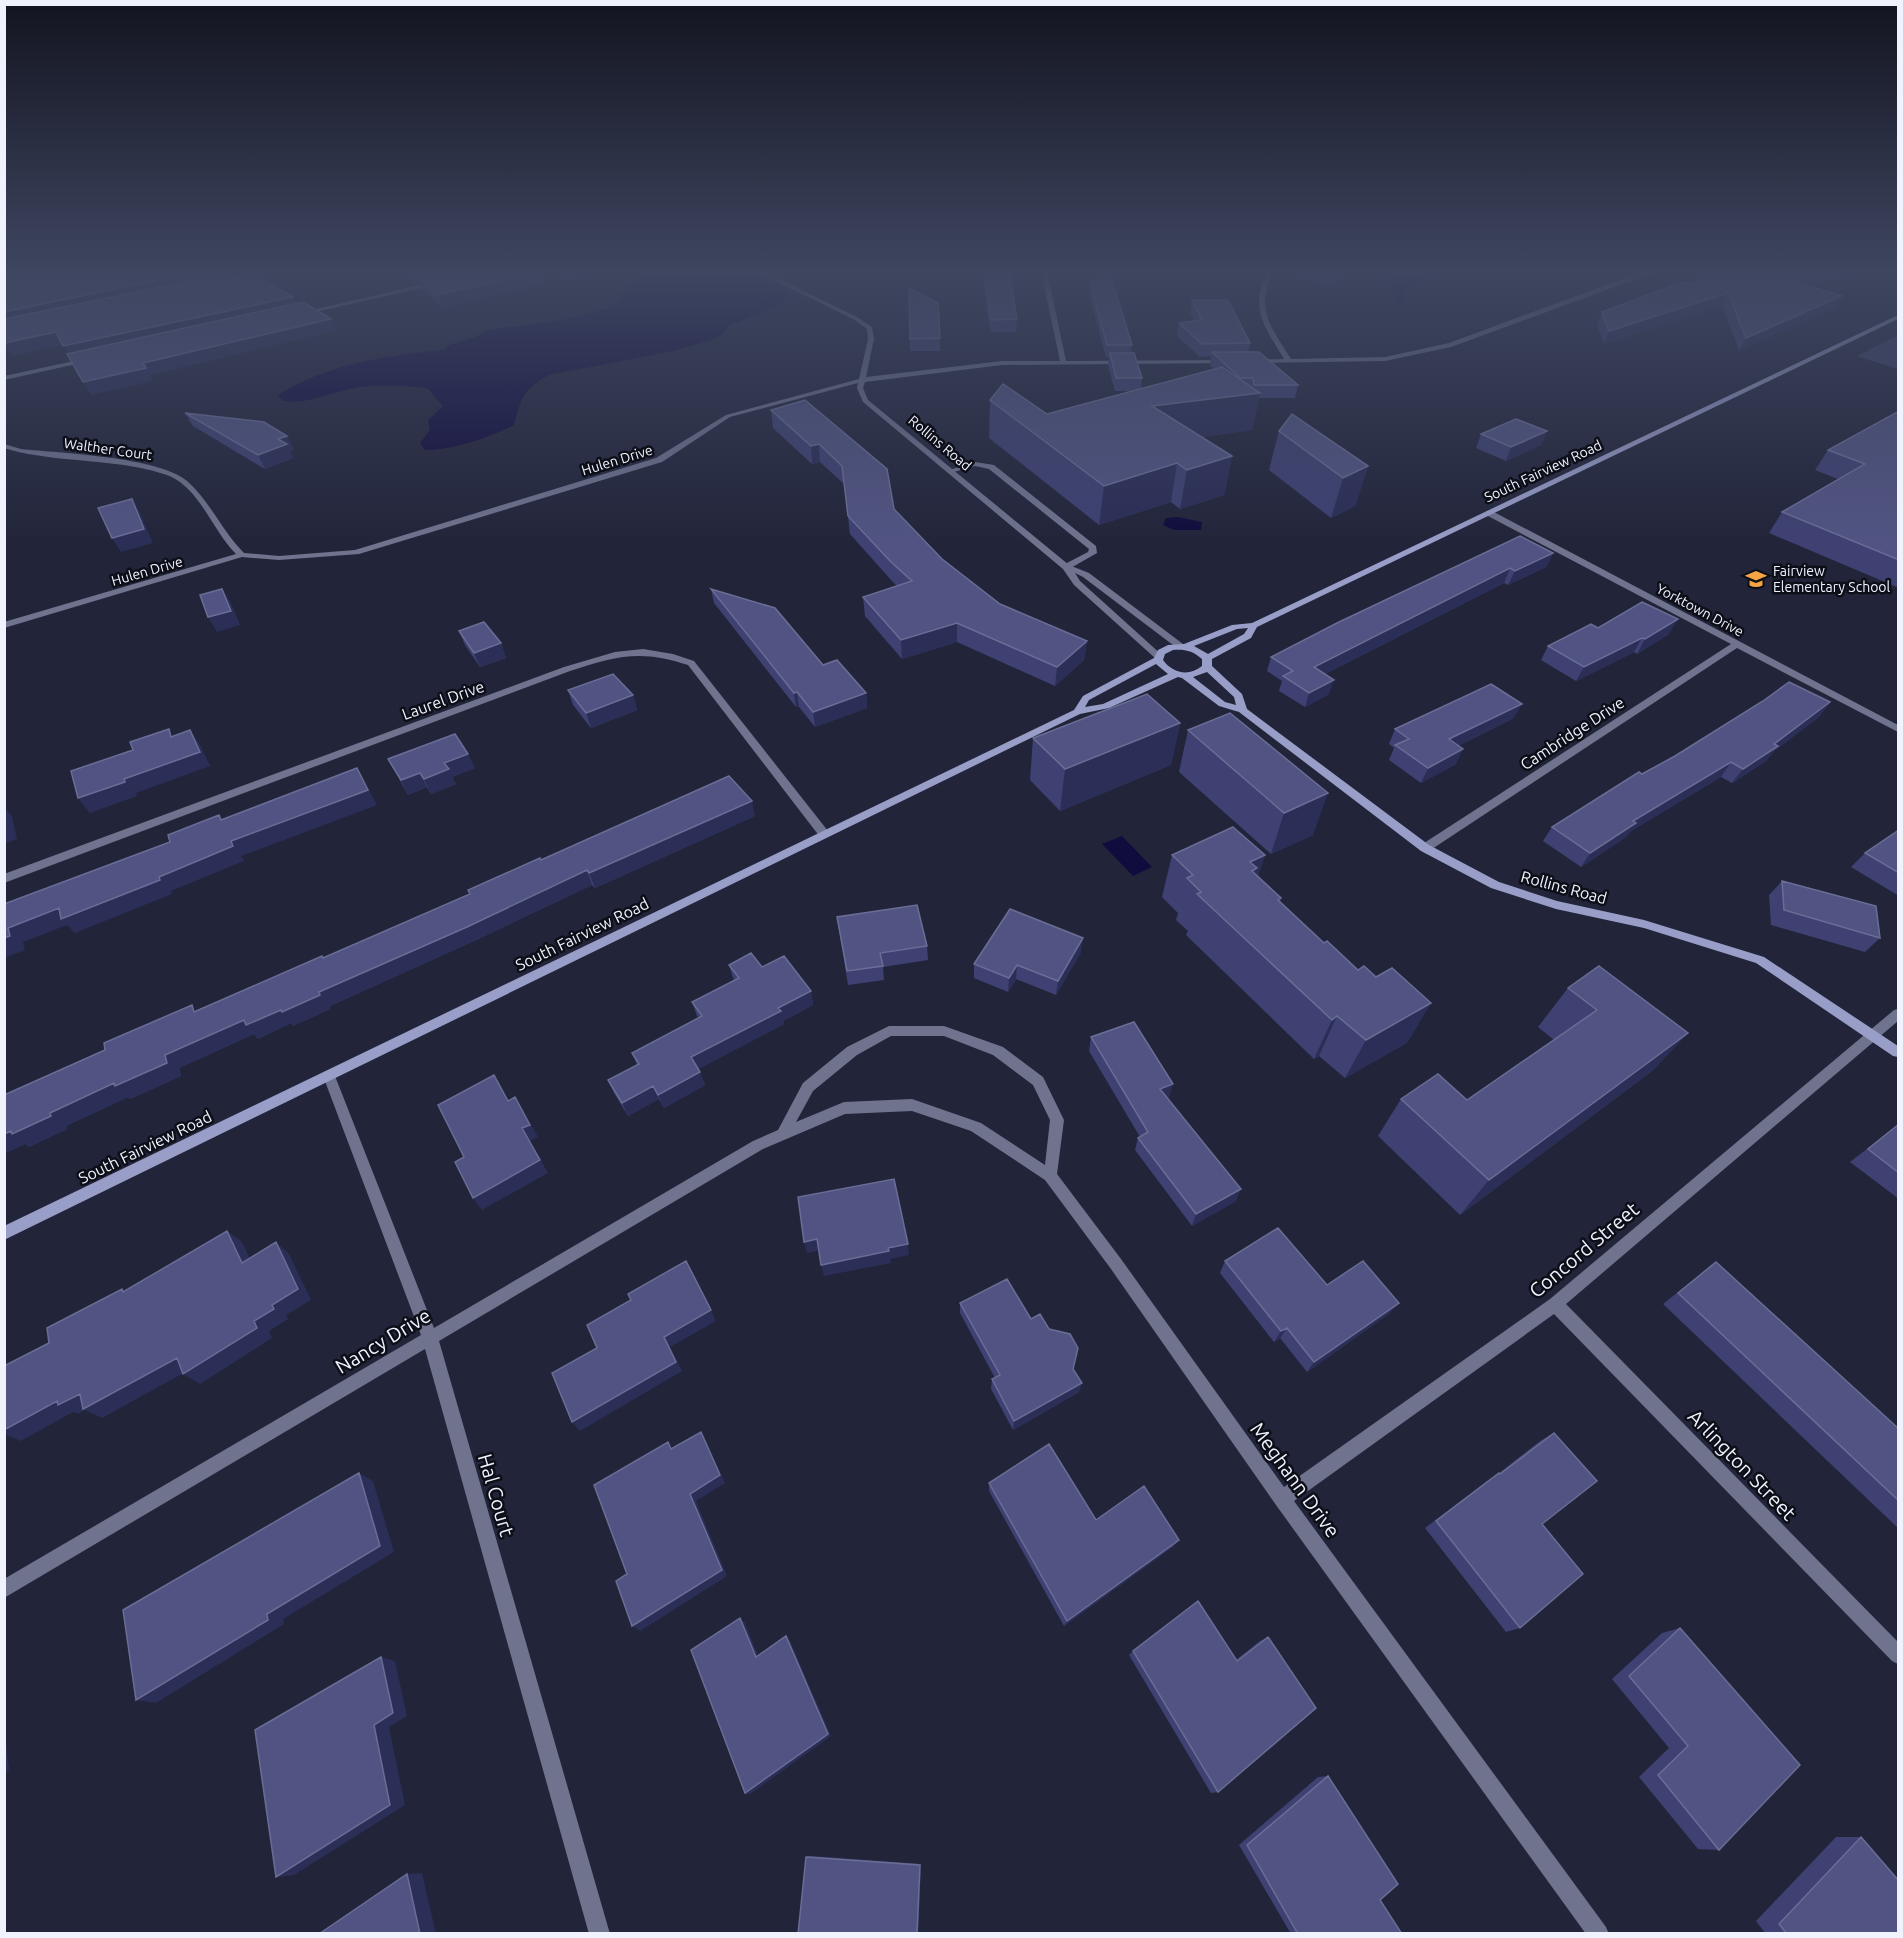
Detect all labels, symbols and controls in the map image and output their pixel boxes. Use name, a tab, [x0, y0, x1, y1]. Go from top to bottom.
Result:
street label: Rollins Road	[905, 412, 975, 474]
street label: Walther Court	[63, 435, 154, 463]
street label: South Fairview Road	[1482, 437, 1604, 505]
street label: Hulen Drive	[580, 442, 654, 478]
street label: Hulen Drive	[109, 553, 185, 589]
place label: Fairview Elementary School	[1773, 563, 1891, 595]
school or university icon: Fairview Elementary School	[1744, 567, 1768, 591]
street label: Yorktown Drive	[1653, 580, 1747, 640]
street label: Laurel Drive	[399, 677, 487, 723]
street label: Cambridge Drive	[1517, 693, 1627, 773]
street label: Rollins Road	[1519, 867, 1609, 907]
street label: South Fairview Road	[513, 894, 651, 974]
street label: South Fairview Road	[76, 1107, 214, 1187]
street label: Concord Street	[1524, 1197, 1643, 1302]
street label: Nancy Drive	[331, 1303, 435, 1378]
street label: Arlington Street	[1684, 1405, 1801, 1525]
street label: Meghann Drive	[1246, 1418, 1345, 1542]
street label: Hal Court	[474, 1451, 519, 1539]

